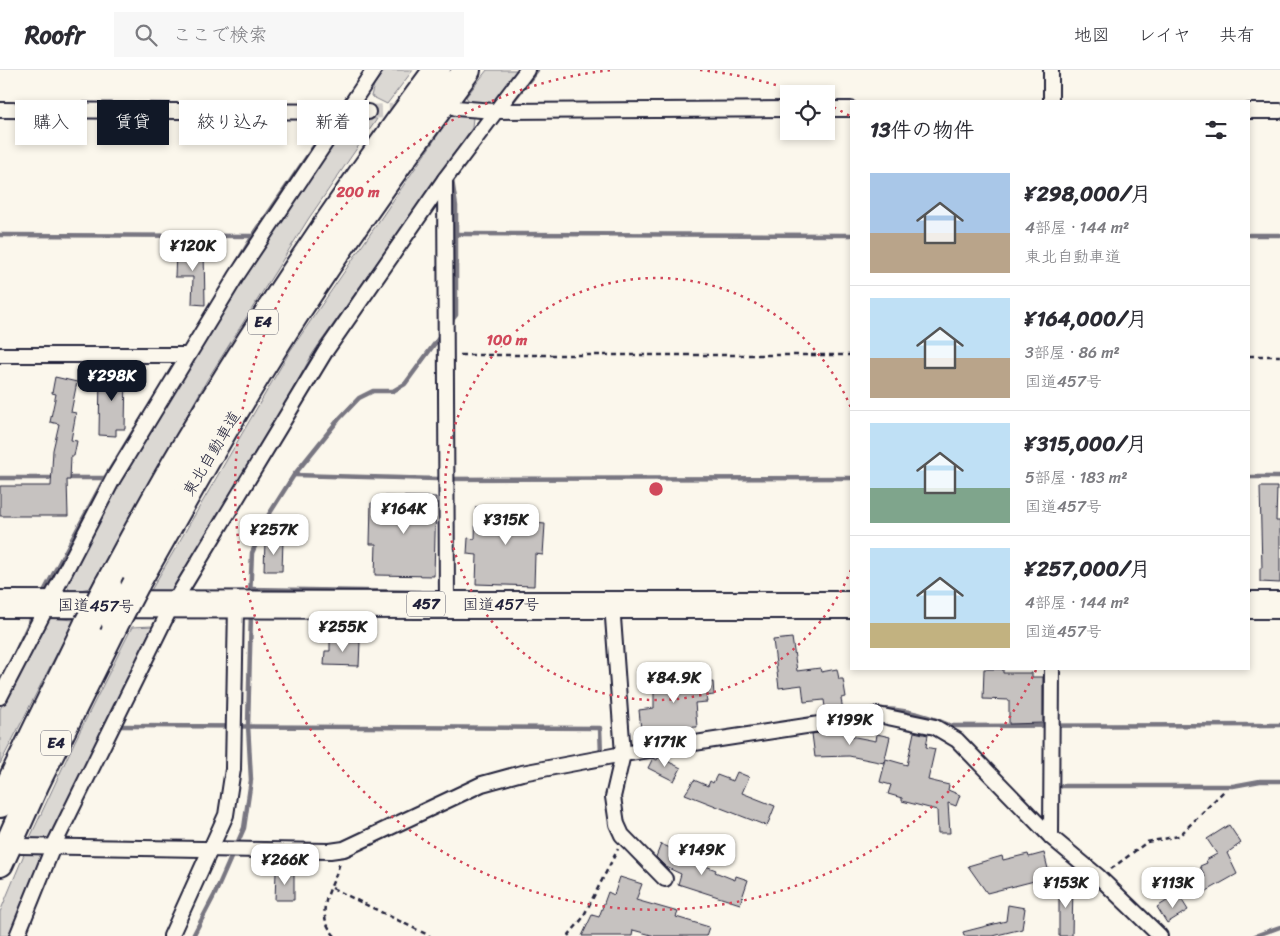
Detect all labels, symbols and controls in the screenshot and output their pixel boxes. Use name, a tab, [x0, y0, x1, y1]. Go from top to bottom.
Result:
search box	[114, 12, 464, 57]
text: Roofr	[25, 14, 84, 56]
text: ここで検索	[172, 18, 267, 51]
text: 地図	[1074, 19, 1110, 51]
text: レイヤ	[1138, 19, 1191, 51]
text: 共有	[1219, 19, 1255, 51]
icon: search	[132, 21, 160, 49]
map controls	[780, 85, 835, 140]
button: locate	[780, 85, 835, 140]
chip: 購入	[15, 100, 87, 145]
chip: 賃貸	[97, 100, 169, 145]
chip: 絞り込み	[179, 100, 287, 145]
chip: 新着	[297, 100, 369, 145]
text: 13件の物件	[870, 111, 975, 149]
icon: filters	[1202, 116, 1230, 144]
text: ¥298,000/月	[1025, 175, 1151, 213]
text: 200 m	[335, 179, 380, 205]
icon: home	[910, 193, 970, 253]
text: 4部屋 · 144 m²	[1025, 213, 1129, 242]
pin: ¥120K	[158, 230, 228, 272]
text: ¥120K	[171, 231, 215, 260]
text: 東北自動車道	[1025, 242, 1121, 271]
text: ¥164,000/月	[1025, 300, 1148, 338]
road number: E4	[248, 310, 278, 334]
icon: home	[910, 318, 970, 378]
text: 100 m	[487, 327, 528, 353]
text: 3部屋 · 86 m²	[1025, 338, 1120, 367]
pin: ¥298K	[77, 360, 147, 402]
text: ¥298K	[88, 361, 136, 390]
text: 国道457号	[1025, 367, 1102, 396]
street label: 東北自動車道	[174, 405, 249, 502]
text: ¥315,000/月	[1025, 425, 1147, 463]
icon: home	[910, 443, 970, 503]
text: 5部屋 · 183 m²	[1025, 463, 1127, 492]
centre of rings	[647, 480, 665, 498]
pin: ¥164K	[369, 492, 439, 535]
text: 国道457号	[1025, 492, 1102, 521]
text: ¥164K	[382, 494, 426, 523]
pin: ¥315K	[471, 504, 541, 546]
text: ¥315K	[484, 505, 528, 534]
pin: ¥257K	[239, 514, 309, 556]
text: ¥257K	[251, 515, 297, 544]
text: ¥257,000/月	[1025, 550, 1150, 588]
icon: home	[910, 568, 970, 628]
text: 4部屋 · 144 m²	[1025, 588, 1129, 617]
street label: 国道457号	[57, 590, 135, 621]
street label: 国道457号	[463, 590, 539, 619]
road number: 457	[407, 592, 445, 616]
pin: ¥255K	[308, 610, 378, 653]
text: ¥255K	[319, 612, 367, 641]
text: 国道457号	[1025, 617, 1102, 646]
pin: ¥84.9K	[633, 662, 715, 704]
text: ¥84.9K	[648, 663, 700, 692]
pin: ¥199K	[815, 704, 885, 746]
text: ¥199K	[827, 705, 873, 734]
pin: ¥171K	[630, 726, 700, 768]
text: ¥171K	[644, 727, 686, 756]
road number: E4	[41, 730, 71, 756]
pin: ¥149K	[667, 834, 737, 876]
text: ¥149K	[679, 835, 725, 864]
pin: ¥266K	[250, 844, 320, 886]
text: ¥266K	[262, 845, 308, 874]
pin: ¥153K	[1031, 866, 1101, 909]
pin: ¥113K	[1138, 866, 1208, 909]
text: ¥153K	[1044, 868, 1088, 897]
text: ¥113K	[1152, 868, 1194, 897]

